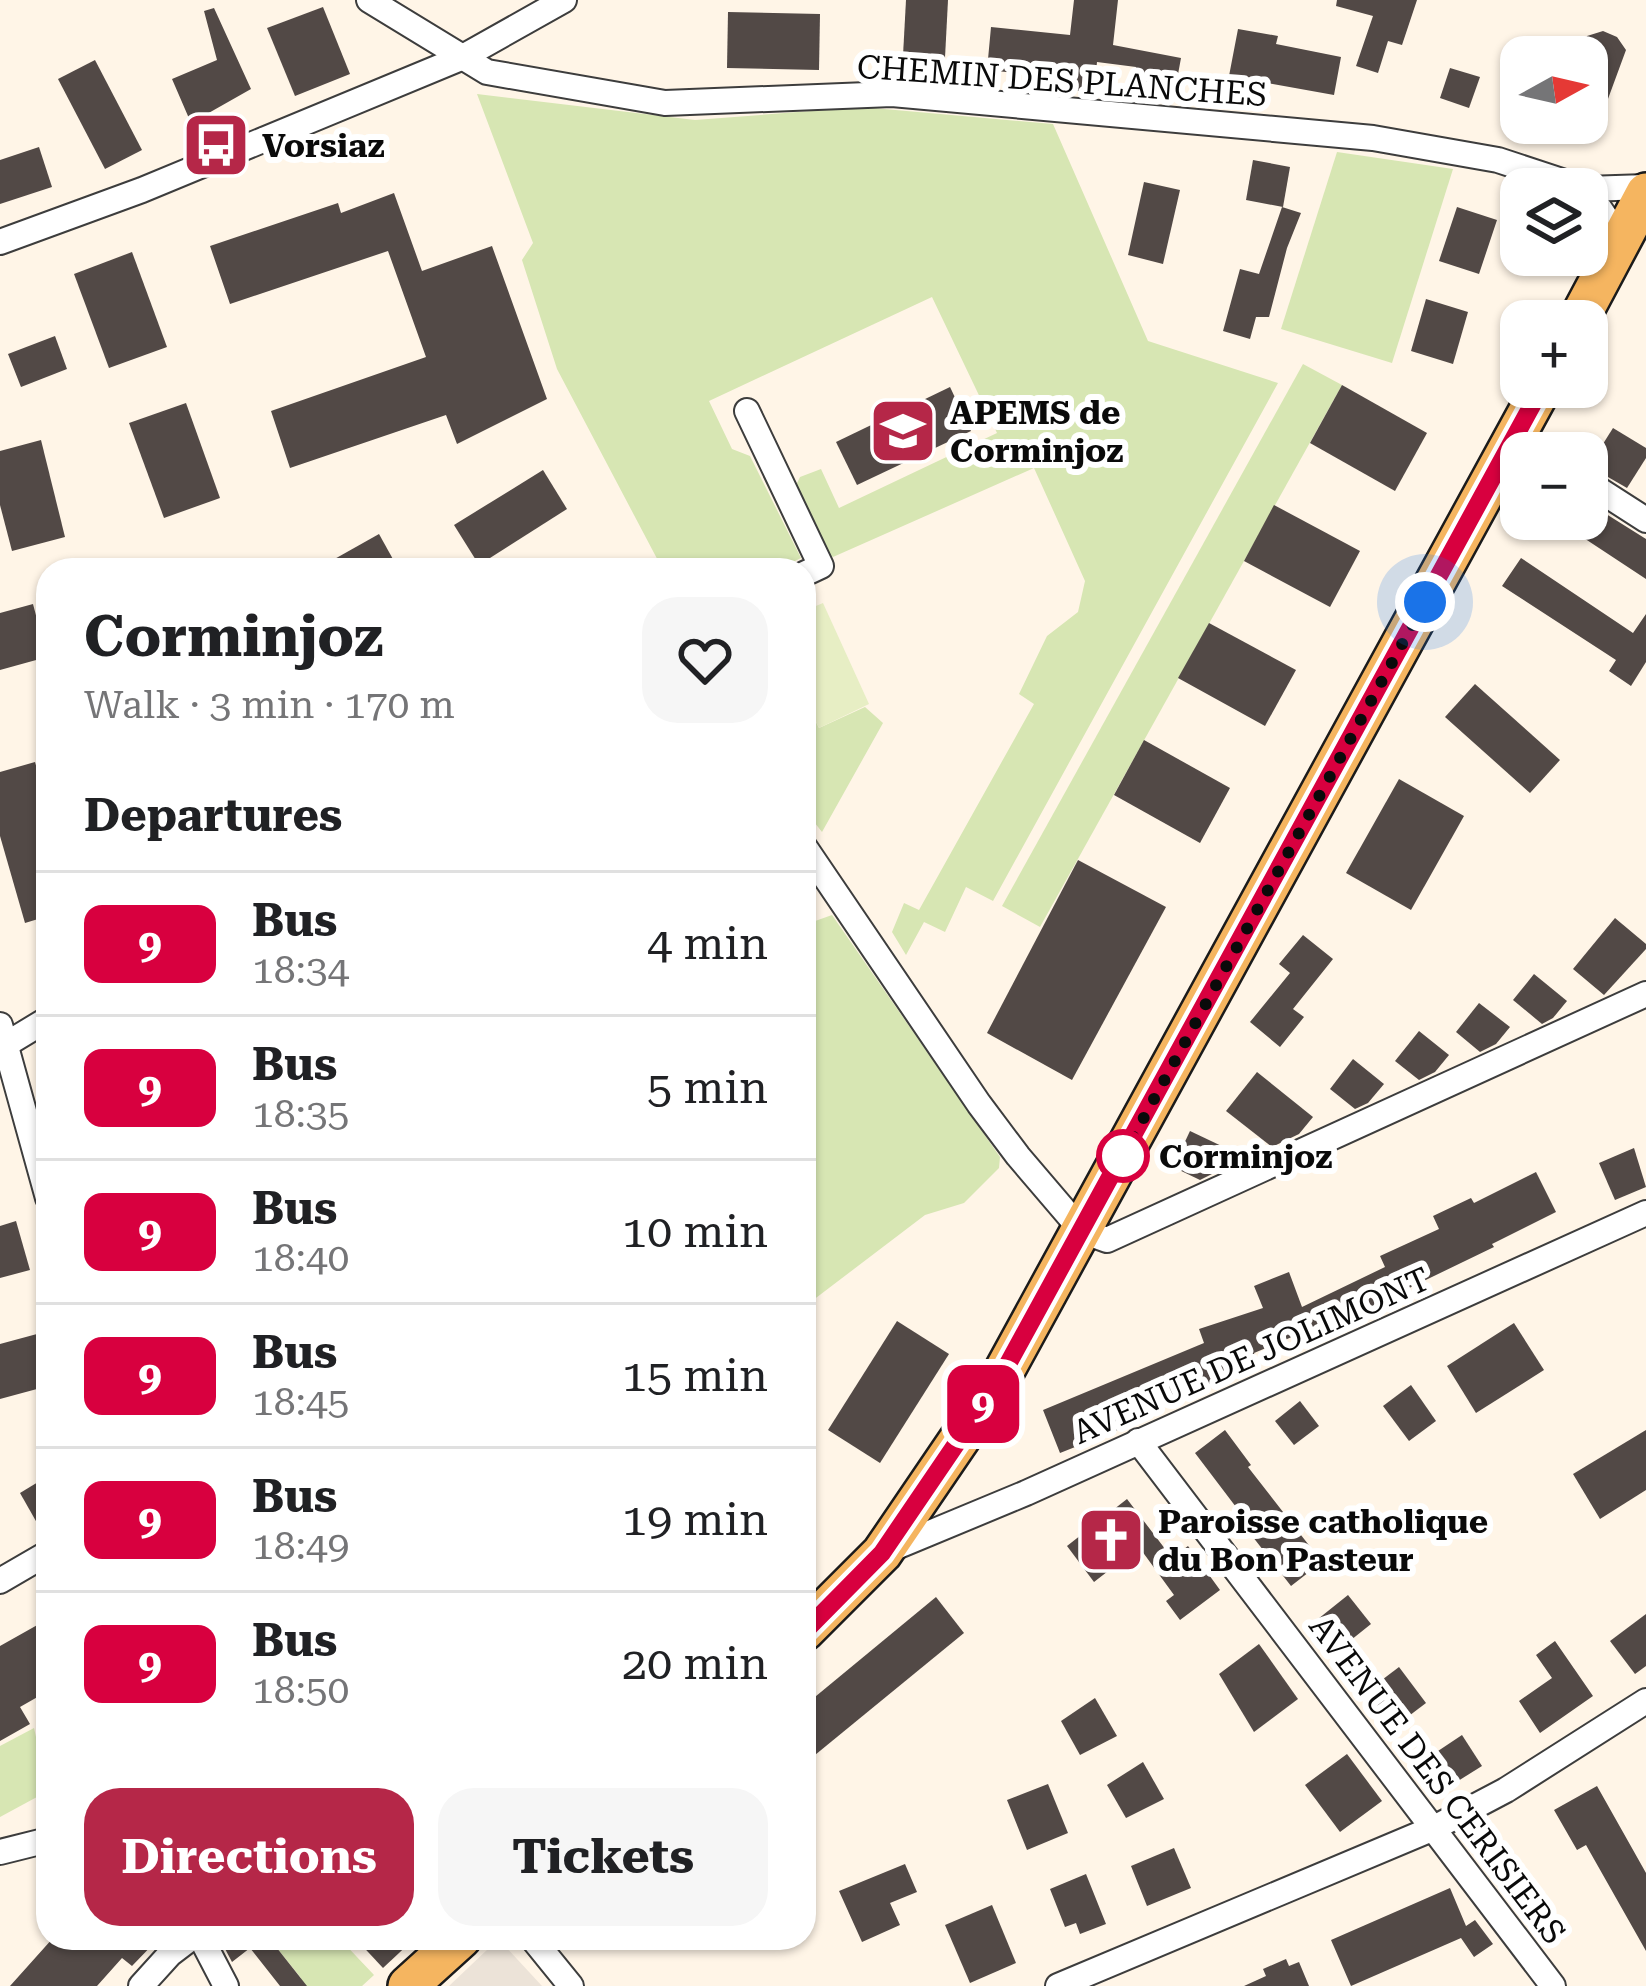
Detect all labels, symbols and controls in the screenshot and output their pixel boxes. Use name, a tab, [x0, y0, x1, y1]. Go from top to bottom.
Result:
north arrow	[1500, 36, 1608, 144]
map controls	[1500, 36, 1608, 540]
street label: CHEMIN DES PLANCHES	[856, 47, 1268, 114]
bus stop icon: Vorsiaz	[181, 110, 251, 180]
place label: Vorsiaz	[262, 126, 385, 165]
button: layers	[1500, 168, 1608, 276]
button: +	[1500, 300, 1608, 408]
place label: APEMS de Corminjoz	[950, 393, 1123, 470]
school or university icon: APEMS de Corminjoz	[868, 396, 938, 466]
button: −	[1500, 432, 1608, 540]
your location	[1395, 572, 1455, 632]
button: heart	[642, 597, 768, 723]
text: Corminjoz	[84, 603, 383, 670]
text: Walk · 3 min · 170 m	[84, 682, 455, 728]
text: Departures	[84, 789, 342, 842]
text: Bus	[252, 894, 337, 947]
text: 4 min	[647, 917, 768, 970]
text: 9	[138, 919, 162, 968]
text: 18:34	[252, 947, 349, 993]
text: Bus	[252, 1038, 337, 1091]
text: 5 min	[647, 1061, 768, 1114]
text: 9	[138, 1063, 162, 1112]
text: 18:35	[252, 1091, 349, 1137]
marker: Corminjoz	[1098, 1131, 1148, 1181]
place label: Corminjoz	[1159, 1137, 1332, 1176]
text: Bus	[252, 1182, 337, 1235]
text: 10 min	[622, 1205, 768, 1258]
text: 9	[138, 1207, 162, 1256]
text: 18:40	[252, 1235, 349, 1281]
street label: AVENUE DE JOLIMONT	[1067, 1259, 1436, 1452]
text: Bus	[252, 1326, 337, 1379]
text: 15 min	[622, 1349, 768, 1402]
text: 9	[138, 1351, 162, 1400]
line badge: 9	[944, 1365, 1022, 1443]
text: 18:45	[252, 1379, 349, 1425]
text: 9	[971, 1379, 995, 1428]
text: Bus	[252, 1470, 337, 1523]
text: 19 min	[622, 1493, 768, 1546]
text: 9	[138, 1495, 162, 1544]
place label: Paroisse catholique du Bon Pasteur	[1158, 1502, 1488, 1579]
church icon: Paroisse catholique du Bon Pasteur	[1076, 1505, 1146, 1575]
text: 18:49	[252, 1523, 349, 1569]
street label: AVENUE DES CERISIERS	[1301, 1607, 1574, 1951]
text: Bus	[252, 1614, 337, 1667]
text: 20 min	[622, 1637, 768, 1690]
text: 9	[138, 1639, 162, 1688]
text: 18:50	[252, 1667, 349, 1713]
button: Directions	[84, 1788, 414, 1926]
button: Tickets	[438, 1788, 768, 1926]

